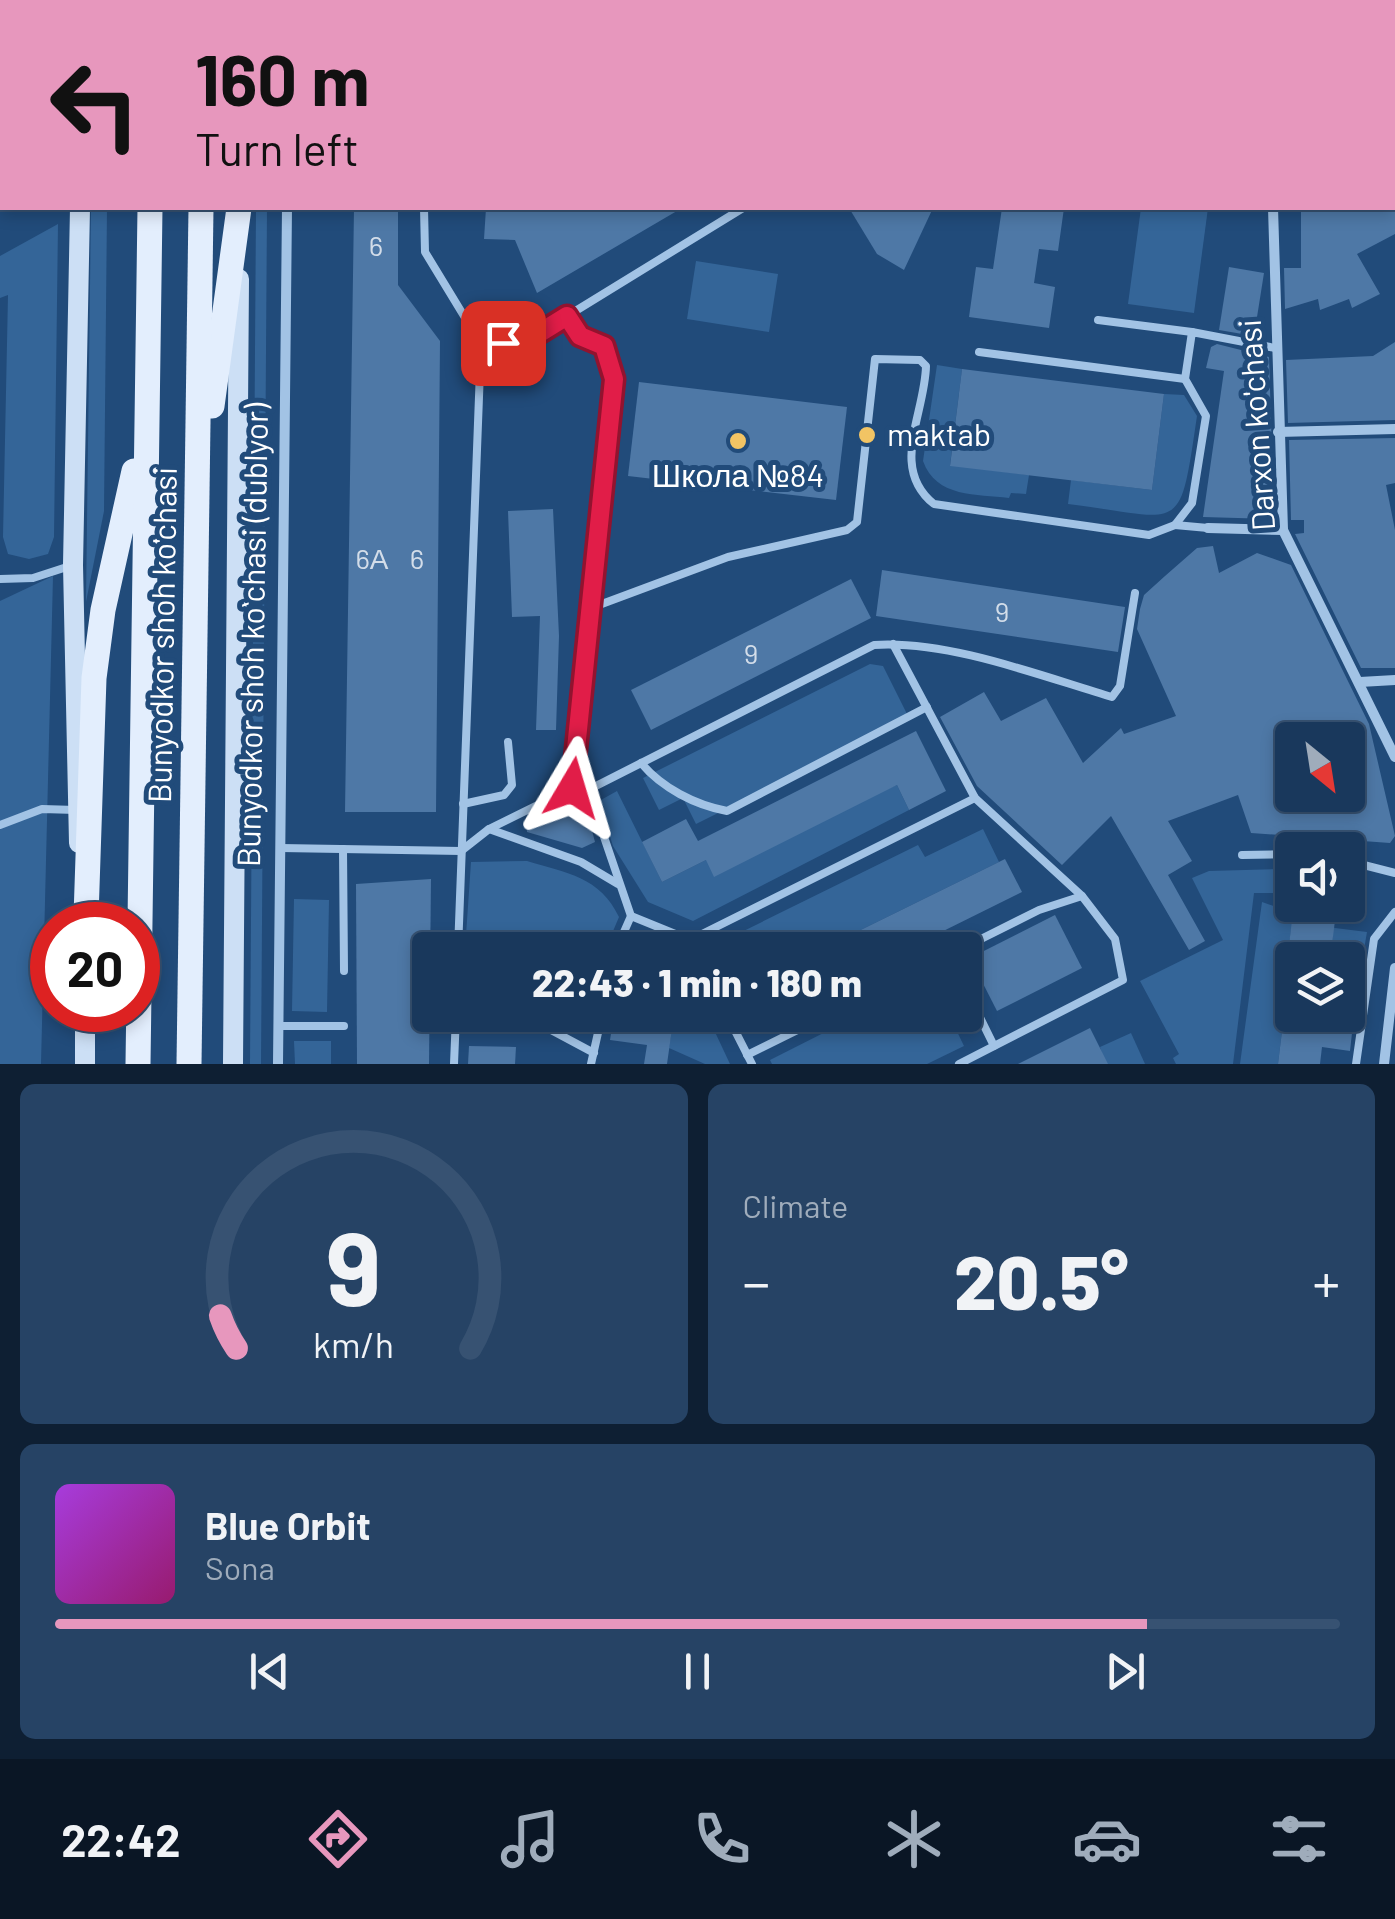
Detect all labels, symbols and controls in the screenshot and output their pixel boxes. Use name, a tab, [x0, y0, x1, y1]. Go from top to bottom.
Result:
text: 160 m	[195, 36, 370, 120]
icon: left	[30, 40, 160, 170]
text: Turn left	[195, 121, 359, 175]
house number: 6	[369, 228, 383, 262]
pin	[461, 301, 546, 386]
icon: arrive	[476, 316, 531, 371]
street label: Darxon ko'chasi	[1229, 318, 1281, 532]
street label: Bunyodkor shoh koʻchasi (dublyor)	[228, 402, 274, 867]
place label: maktab	[887, 414, 991, 452]
marker: maktab	[856, 424, 878, 446]
marker: Школа №84	[727, 430, 749, 452]
place label: Школа №84	[652, 455, 824, 493]
street label: Bunyodkor shoh ko'chasi	[139, 467, 183, 803]
house number: 6А	[355, 541, 389, 575]
house number: 6	[410, 541, 424, 575]
house number: 9	[995, 594, 1009, 628]
house number: 9	[744, 636, 758, 670]
north arrow	[1275, 722, 1365, 812]
map controls	[1275, 722, 1365, 1032]
position arrow	[520, 736, 624, 840]
button: sound	[1275, 832, 1365, 922]
speed limit sign: 20	[30, 902, 160, 1032]
button: layers	[1275, 942, 1365, 1032]
text: 22:43 · 1 min · 180 m	[532, 959, 862, 1005]
text: Climate	[743, 1186, 848, 1224]
text: 9	[326, 1202, 381, 1327]
text: 20.5°	[954, 1235, 1129, 1325]
text: −	[743, 1248, 770, 1314]
text: +	[1312, 1248, 1340, 1314]
text: km/h	[313, 1322, 394, 1365]
text: Blue Orbit	[205, 1502, 371, 1548]
text: Sona	[205, 1548, 275, 1586]
icon: previous	[242, 1644, 297, 1699]
icon: pause	[670, 1644, 725, 1699]
icon: next	[1098, 1644, 1153, 1699]
icon: directions	[303, 1804, 373, 1874]
icon: music	[495, 1804, 565, 1874]
icon: phone	[687, 1804, 757, 1874]
icon: climate	[879, 1804, 949, 1874]
icon: car	[1072, 1804, 1142, 1874]
icon: filters	[1264, 1804, 1334, 1874]
text: 22:42	[61, 1812, 180, 1866]

